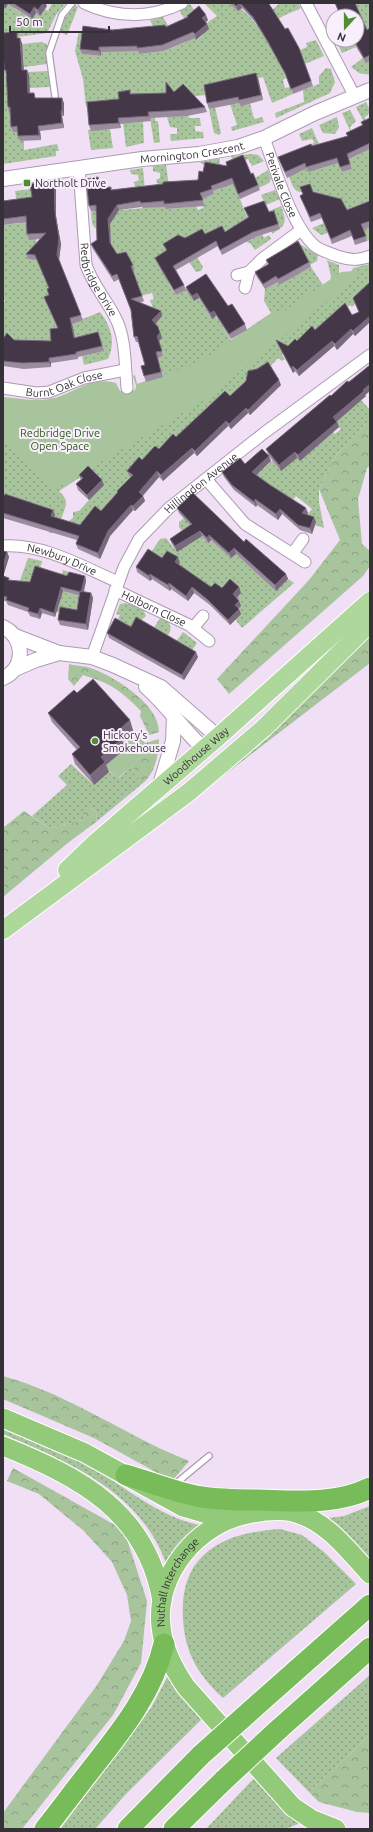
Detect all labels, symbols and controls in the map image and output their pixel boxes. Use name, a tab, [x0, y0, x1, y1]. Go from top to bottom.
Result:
scale bar	[10, 8, 109, 34]
north arrow	[325, 8, 365, 48]
text: 50 m	[16, 15, 43, 28]
text: N	[335, 30, 347, 44]
street label: Mornington Crescent	[140, 139, 246, 165]
street label: Perivale Close	[264, 151, 300, 219]
place label: Northolt Drive	[35, 177, 106, 189]
marker: Northolt Drive	[22, 178, 32, 188]
street label: Redbridge Drive	[78, 242, 119, 318]
street label: Burnt Oak Close	[25, 369, 104, 399]
park label: Redbridge Drive Open Space	[20, 427, 100, 452]
street label: Hillingdon Avenue	[162, 450, 240, 515]
street label: Newbury Drive	[26, 541, 99, 578]
street label: Holborn Close	[120, 588, 188, 629]
street label: Woodhouse Way	[161, 724, 231, 788]
place label: Hickory's Smokehouse	[103, 729, 166, 754]
marker: Hickory's Smokehouse	[90, 736, 100, 746]
street label: Nuthall Interchange	[154, 1535, 201, 1628]

